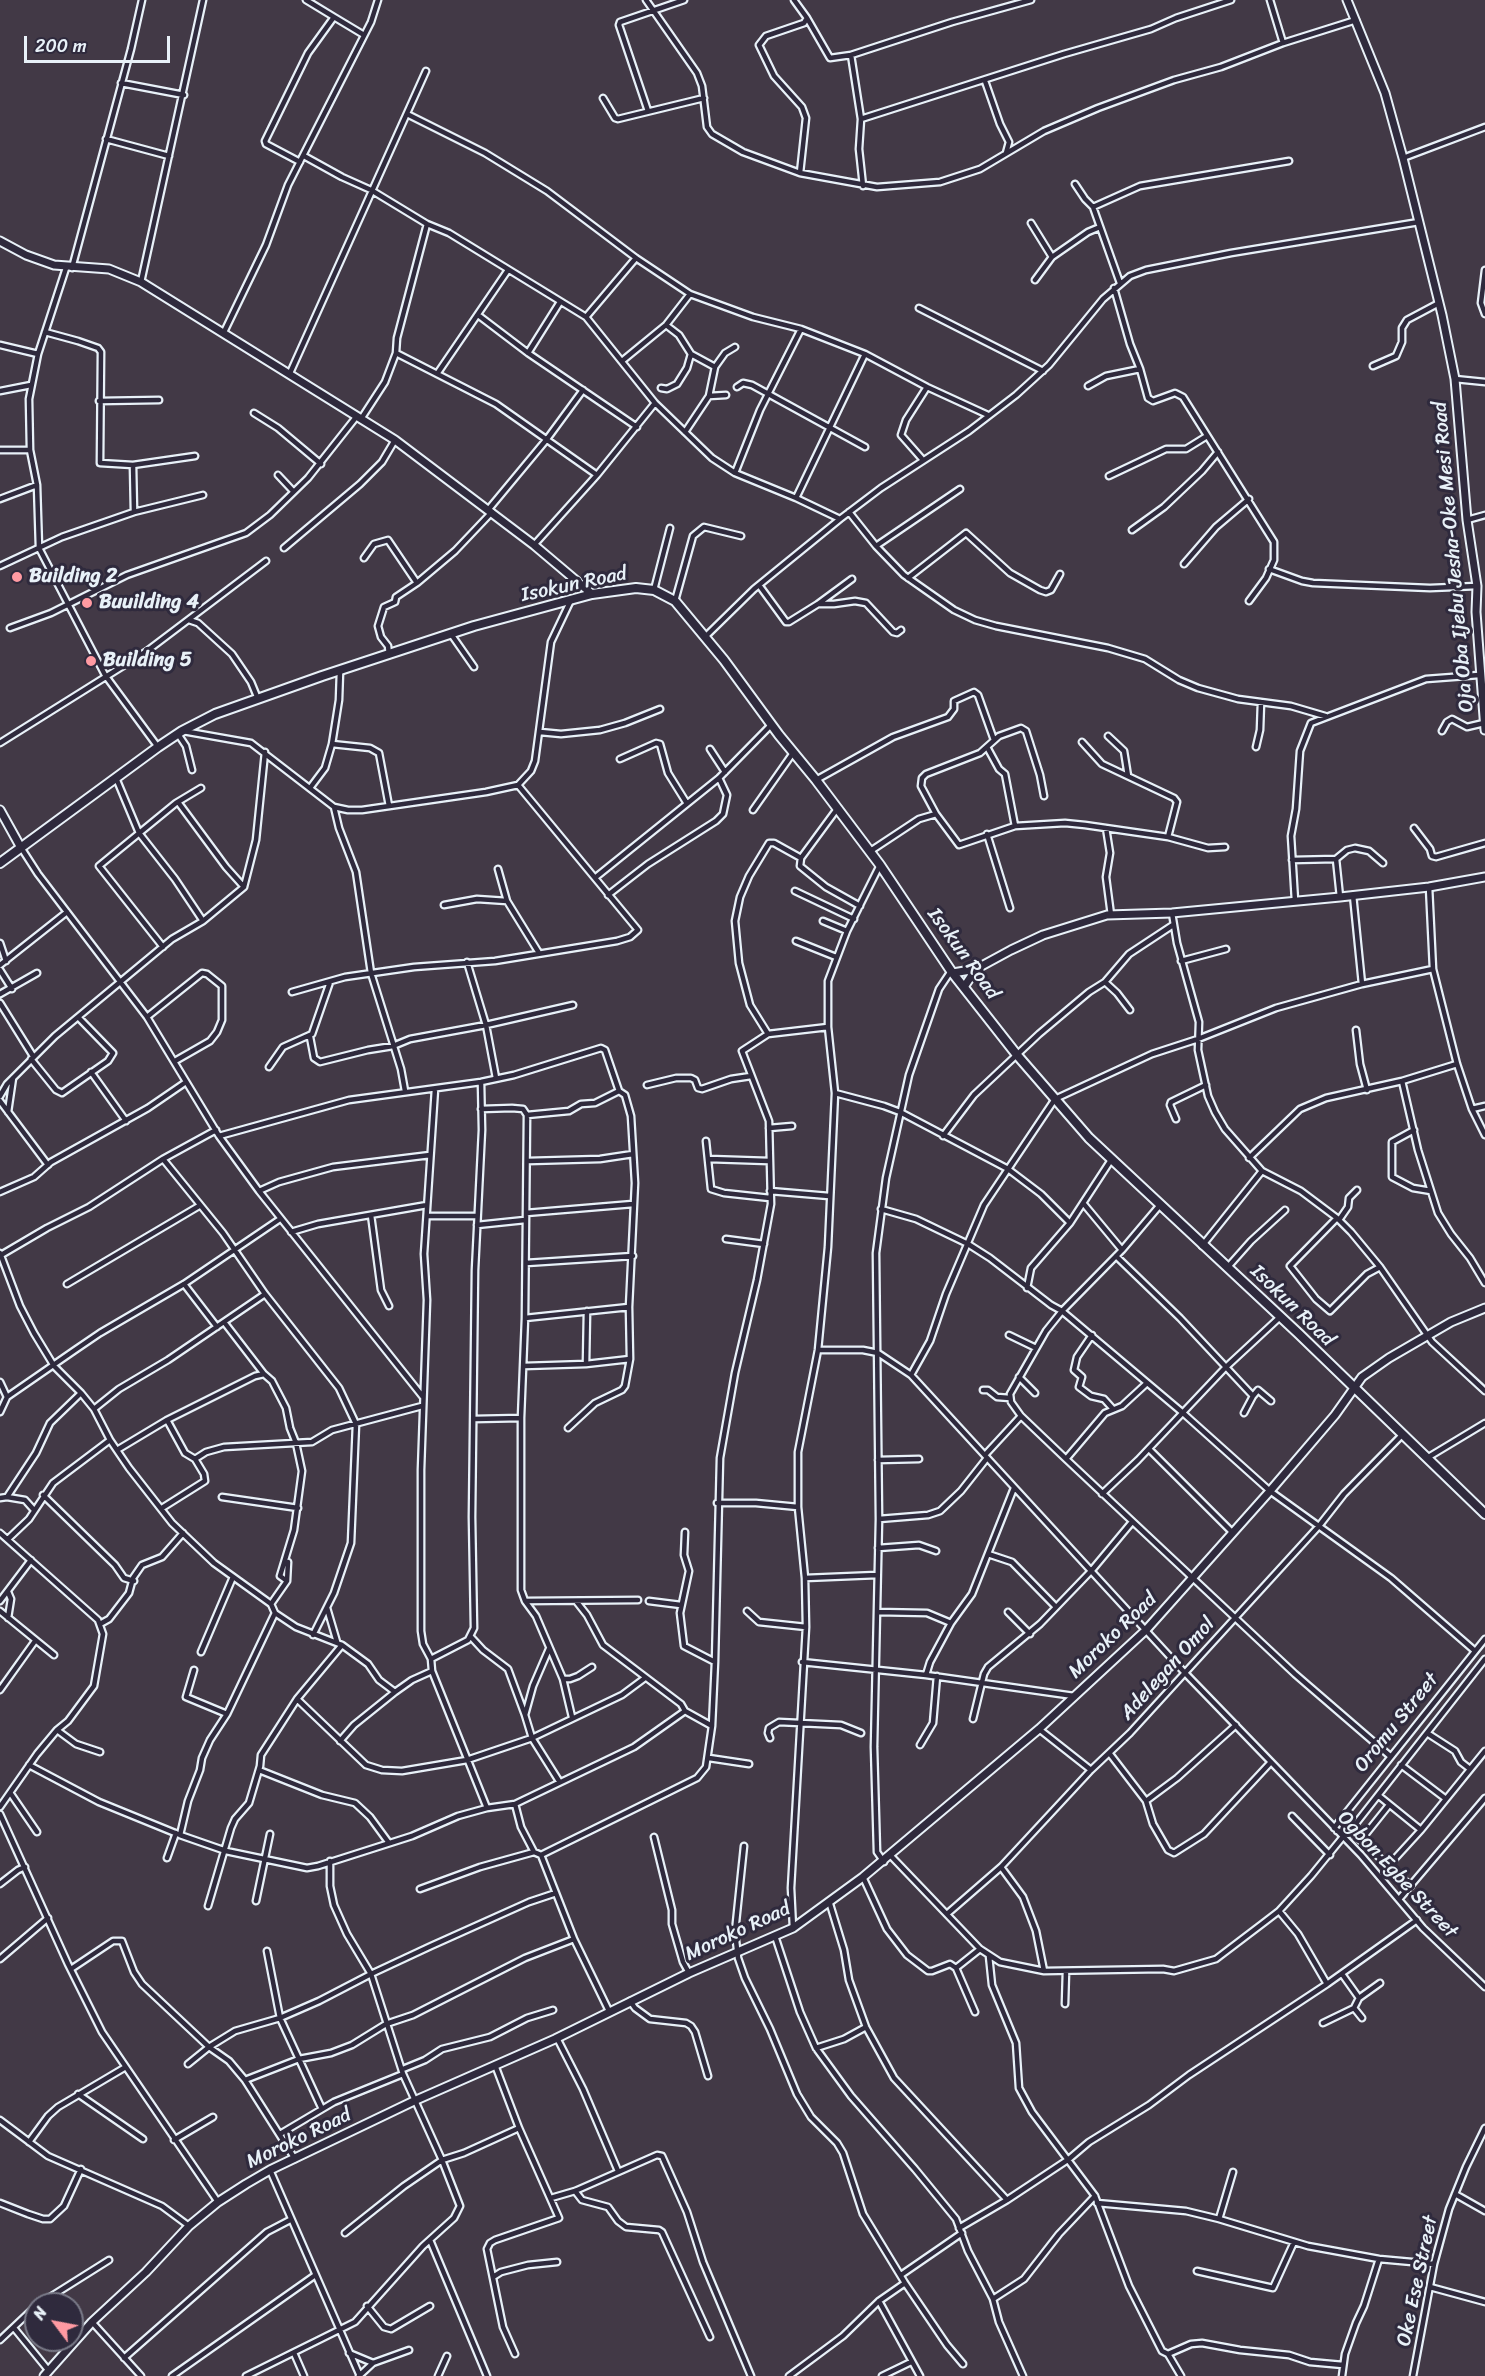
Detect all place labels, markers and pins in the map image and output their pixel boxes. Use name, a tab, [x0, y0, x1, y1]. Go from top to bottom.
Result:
place label: Building 2	[29, 565, 117, 589]
marker: Building 2	[10, 570, 24, 584]
place label: Buuilding 4	[99, 591, 199, 615]
marker: Buuilding 4	[80, 596, 94, 610]
place label: Building 5	[103, 649, 192, 673]
marker: Building 5	[84, 654, 98, 668]

